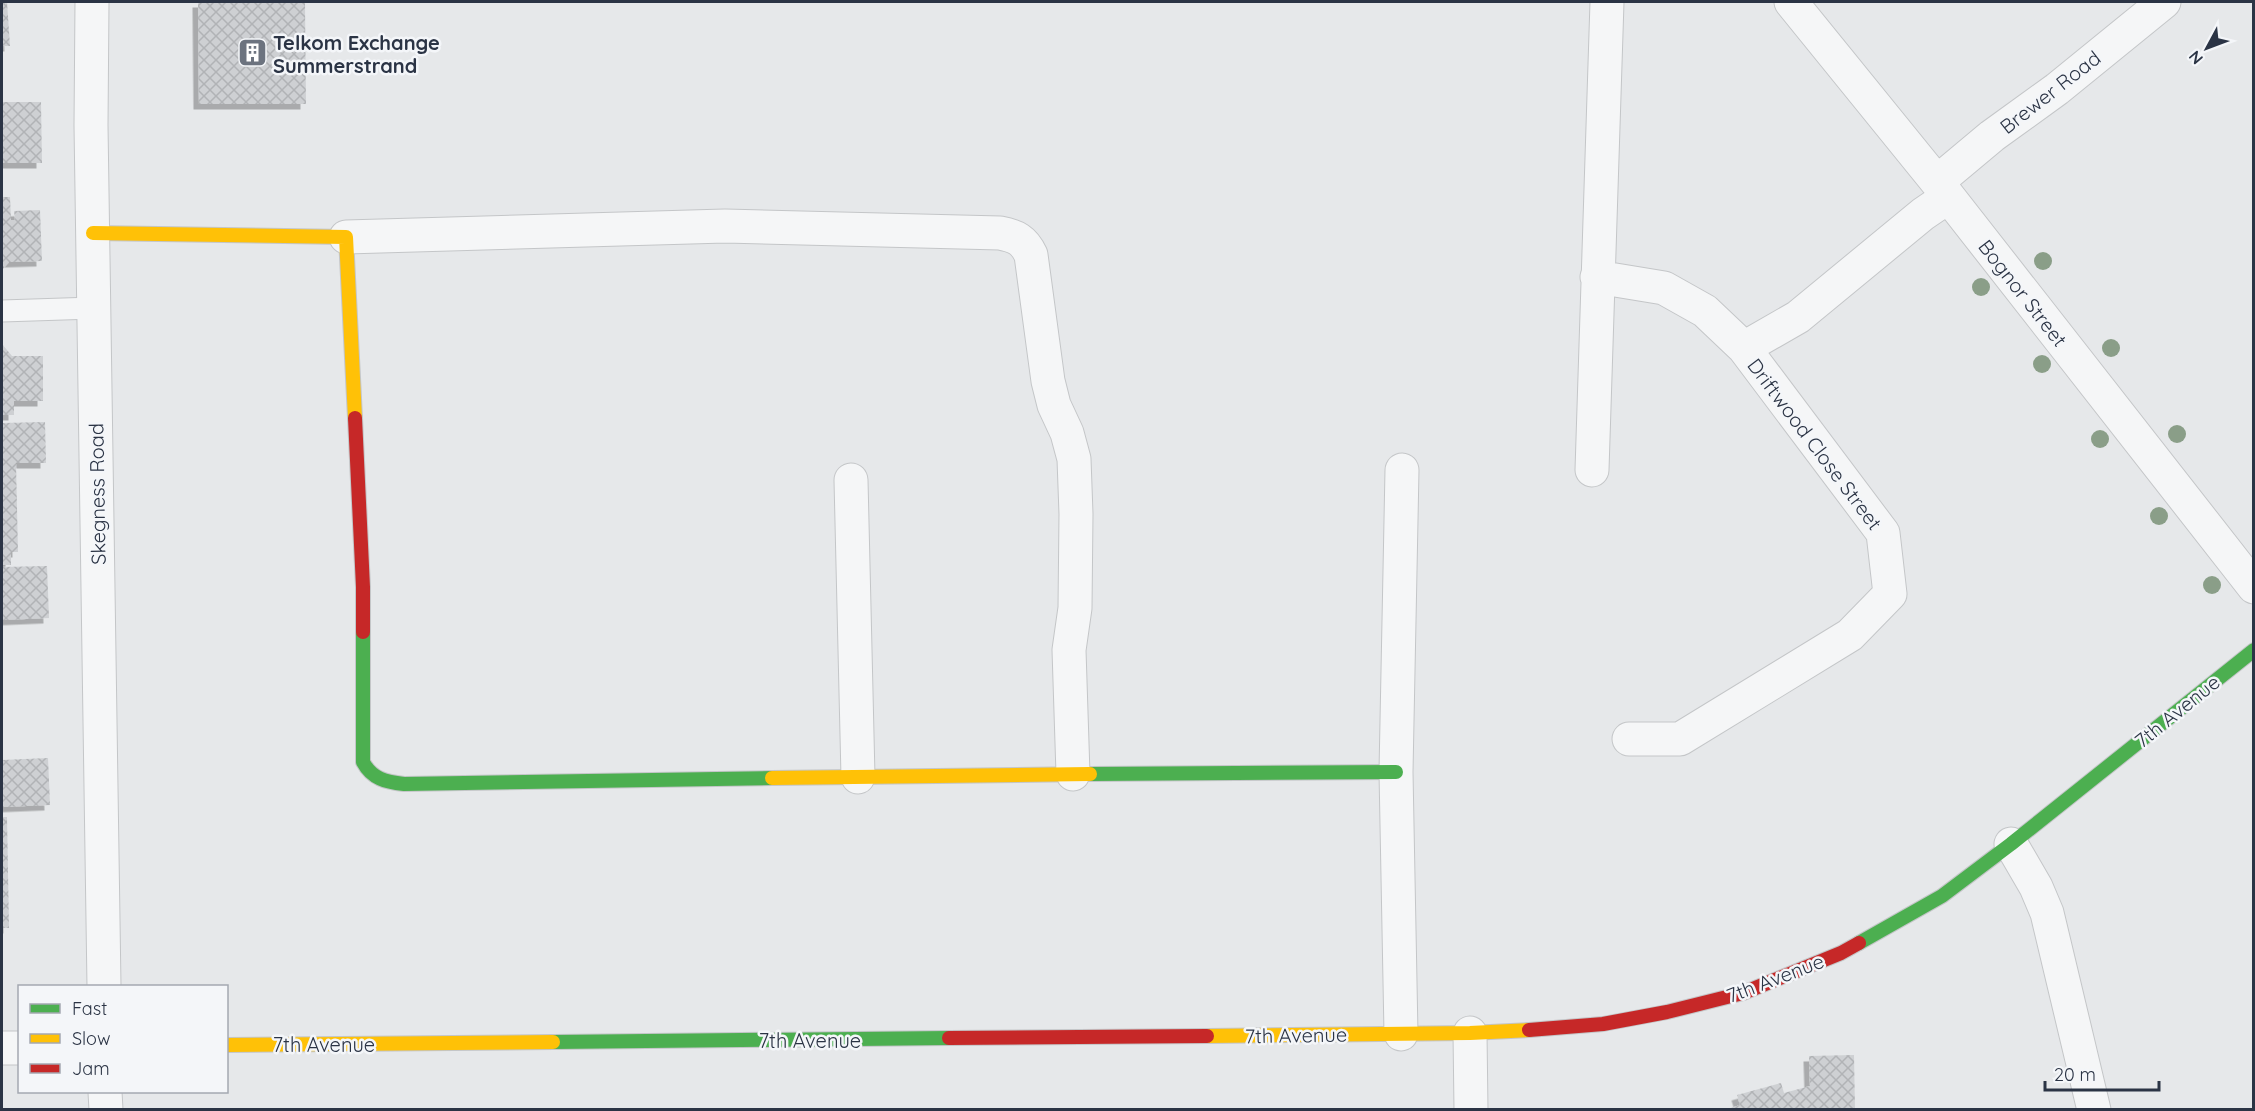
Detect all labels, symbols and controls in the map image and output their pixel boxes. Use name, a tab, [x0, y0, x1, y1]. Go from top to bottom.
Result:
north arrow	[2177, 18, 2237, 78]
place label: Telkom Exchange Summerstrand	[273, 30, 440, 78]
building icon: Telkom Exchange Summerstrand	[236, 37, 268, 69]
street label: Brewer Road	[1995, 45, 2105, 139]
text: N	[2184, 47, 2207, 69]
street label: Bognor Street	[1973, 234, 2073, 352]
street label: Driftwood Close Street	[1742, 353, 1888, 535]
street label: Skegness Road	[83, 423, 111, 565]
street label: 7th Avenue	[2129, 669, 2225, 753]
street label: 7th Avenue	[1723, 948, 1827, 1008]
legend	[18, 985, 228, 1093]
text: Fast	[72, 997, 107, 1020]
street label: 7th Avenue	[1245, 1022, 1347, 1048]
text: Slow	[72, 1027, 110, 1050]
street label: 7th Avenue	[759, 1028, 861, 1053]
street label: 7th Avenue	[273, 1032, 375, 1057]
scale bar	[2045, 1054, 2159, 1092]
text: Jam	[72, 1057, 110, 1080]
text: 20 m	[2054, 1063, 2096, 1086]

